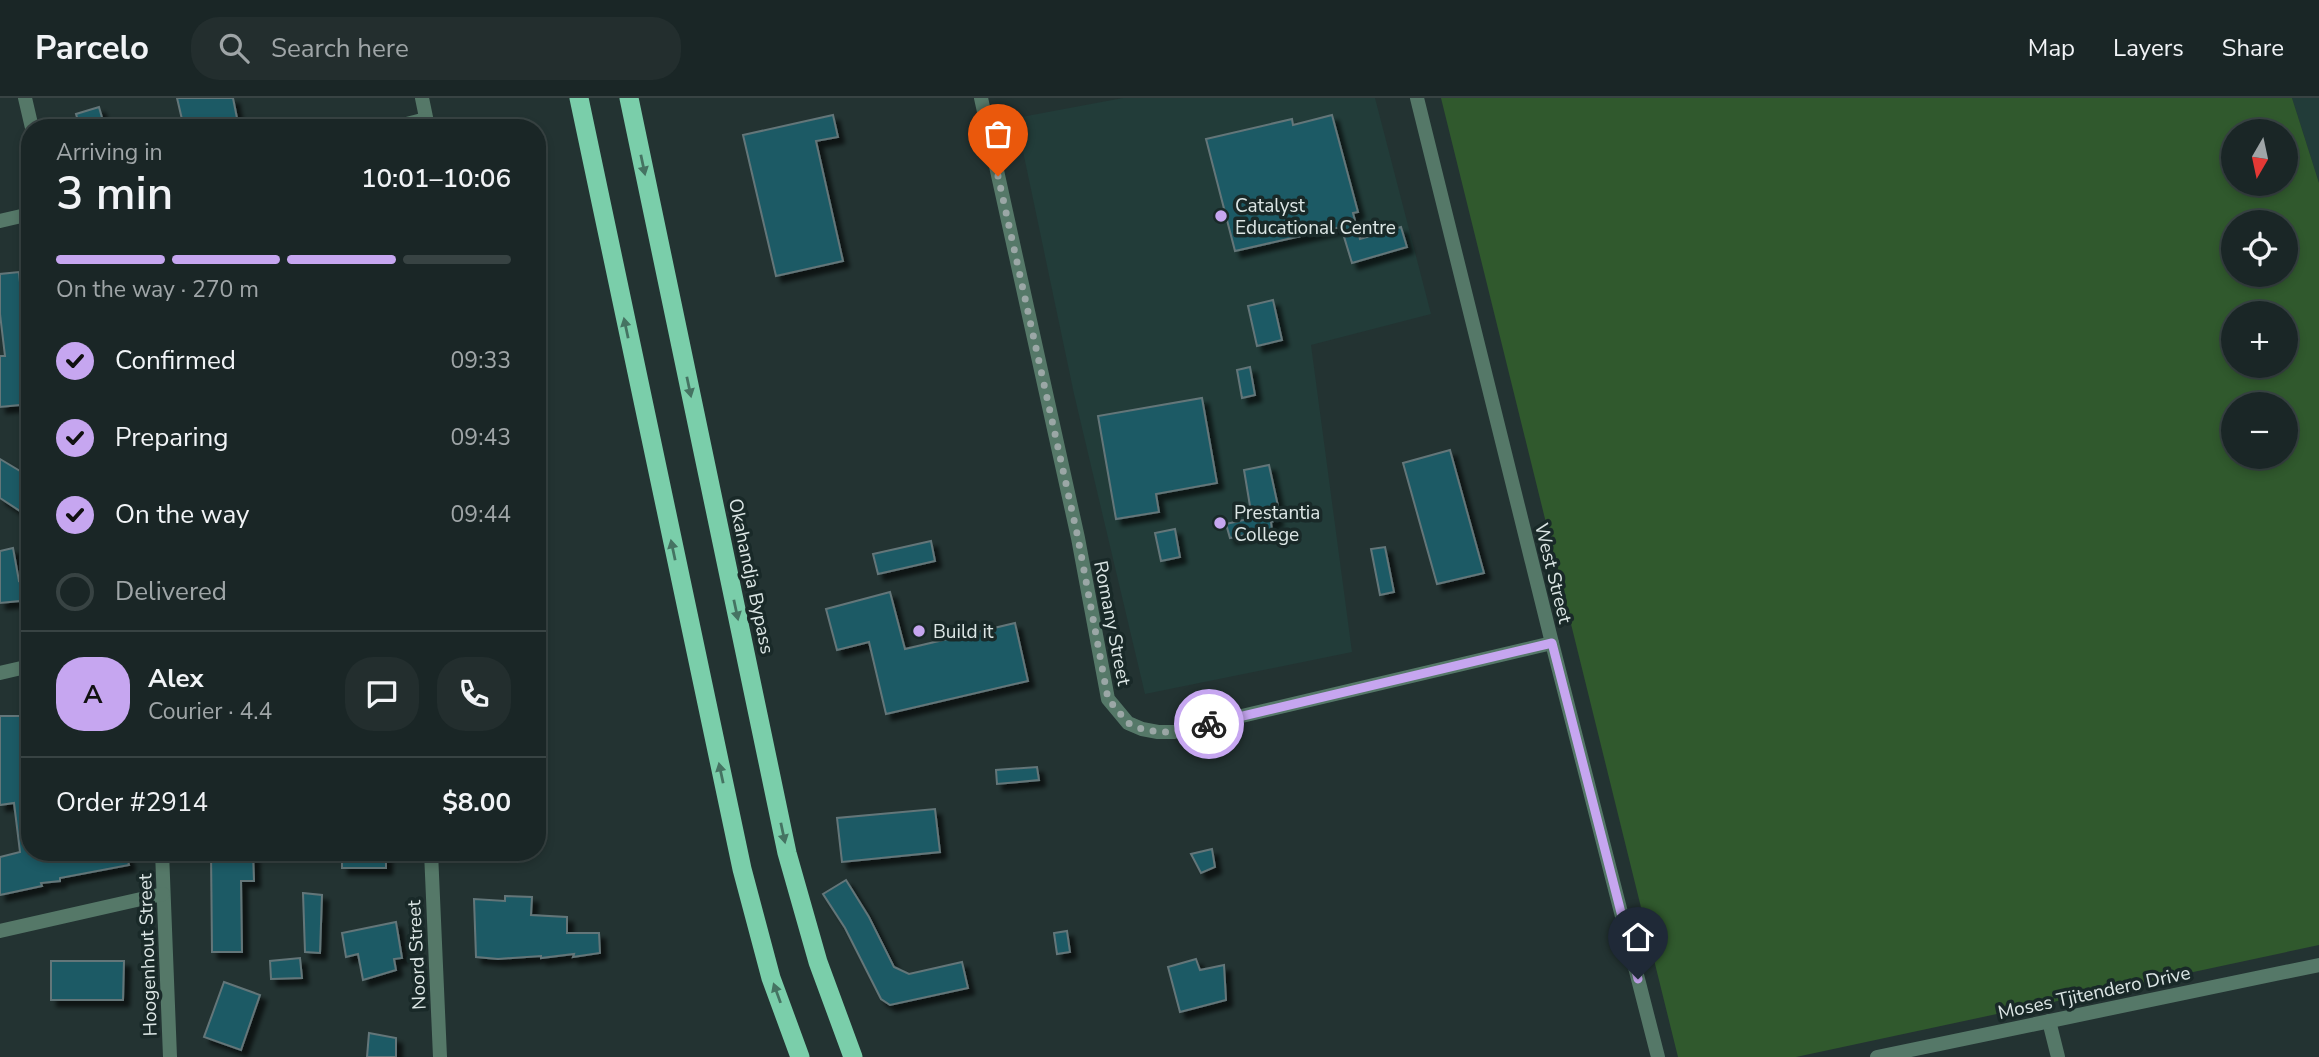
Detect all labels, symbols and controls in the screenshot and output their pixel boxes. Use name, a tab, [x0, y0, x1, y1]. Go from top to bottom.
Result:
search box	[191, 17, 681, 80]
text: Parcelo	[35, 26, 149, 71]
icon: search	[215, 29, 253, 67]
text: Search here	[271, 31, 409, 66]
text: Map	[2028, 32, 2075, 64]
text: Layers	[2113, 32, 2184, 64]
text: Share	[2222, 32, 2284, 64]
pin	[968, 104, 1028, 176]
icon: bag	[979, 115, 1017, 153]
north arrow	[2221, 119, 2298, 196]
map controls	[2221, 119, 2298, 469]
text: Arriving in	[56, 137, 163, 168]
one-way arrow	[637, 154, 648, 176]
text: 10:01–10:06	[361, 161, 511, 196]
text: 3 min	[56, 162, 173, 225]
place label: Catalyst Educational Centre	[1235, 193, 1396, 241]
marker: Catalyst Educational Centre	[1213, 208, 1229, 224]
button: locate	[2221, 210, 2298, 287]
text: On the way · 270 m	[56, 274, 259, 305]
button: +	[2221, 301, 2298, 378]
one-way arrow	[621, 317, 632, 339]
icon: check	[56, 342, 94, 380]
text: Confirmed	[115, 343, 236, 378]
text: 09:33	[451, 345, 511, 376]
one-way arrow	[684, 376, 695, 398]
button: −	[2221, 392, 2298, 469]
icon: check	[56, 419, 94, 457]
text: Preparing	[115, 420, 228, 455]
text: 09:43	[451, 422, 511, 453]
icon: check	[56, 496, 94, 534]
street label: Okahandja Bypass	[722, 496, 780, 656]
text: On the way	[115, 497, 249, 532]
text: 09:44	[451, 499, 511, 530]
place label: Prestantia College	[1234, 500, 1320, 548]
marker: Prestantia College	[1212, 515, 1228, 531]
street label: West Street	[1528, 520, 1578, 626]
one-way arrow	[667, 539, 678, 561]
street label: Romany Street	[1087, 559, 1137, 688]
text: Delivered	[115, 574, 227, 609]
one-way arrow	[731, 599, 742, 621]
place label: Build it	[933, 619, 994, 645]
marker: Build it	[911, 623, 927, 639]
button: chat	[345, 657, 419, 731]
button: phone	[437, 657, 511, 731]
text: Alex	[148, 661, 204, 696]
text: A	[83, 677, 103, 712]
courier	[1174, 689, 1244, 759]
text: Courier · 4.4	[148, 696, 272, 727]
icon: bike	[1190, 705, 1228, 743]
one-way arrow	[715, 762, 726, 784]
text: Order #2914	[56, 785, 208, 820]
text: $8.00	[442, 785, 511, 820]
one-way arrow	[778, 822, 789, 844]
street label: Hoogenhout Street	[132, 873, 164, 1037]
street label: Noord Street	[401, 899, 433, 1010]
pin	[1608, 907, 1668, 979]
icon: home	[1619, 918, 1657, 956]
street label: Moses Tjitendero Drive	[1996, 960, 2193, 1026]
one-way arrow	[771, 982, 782, 1003]

